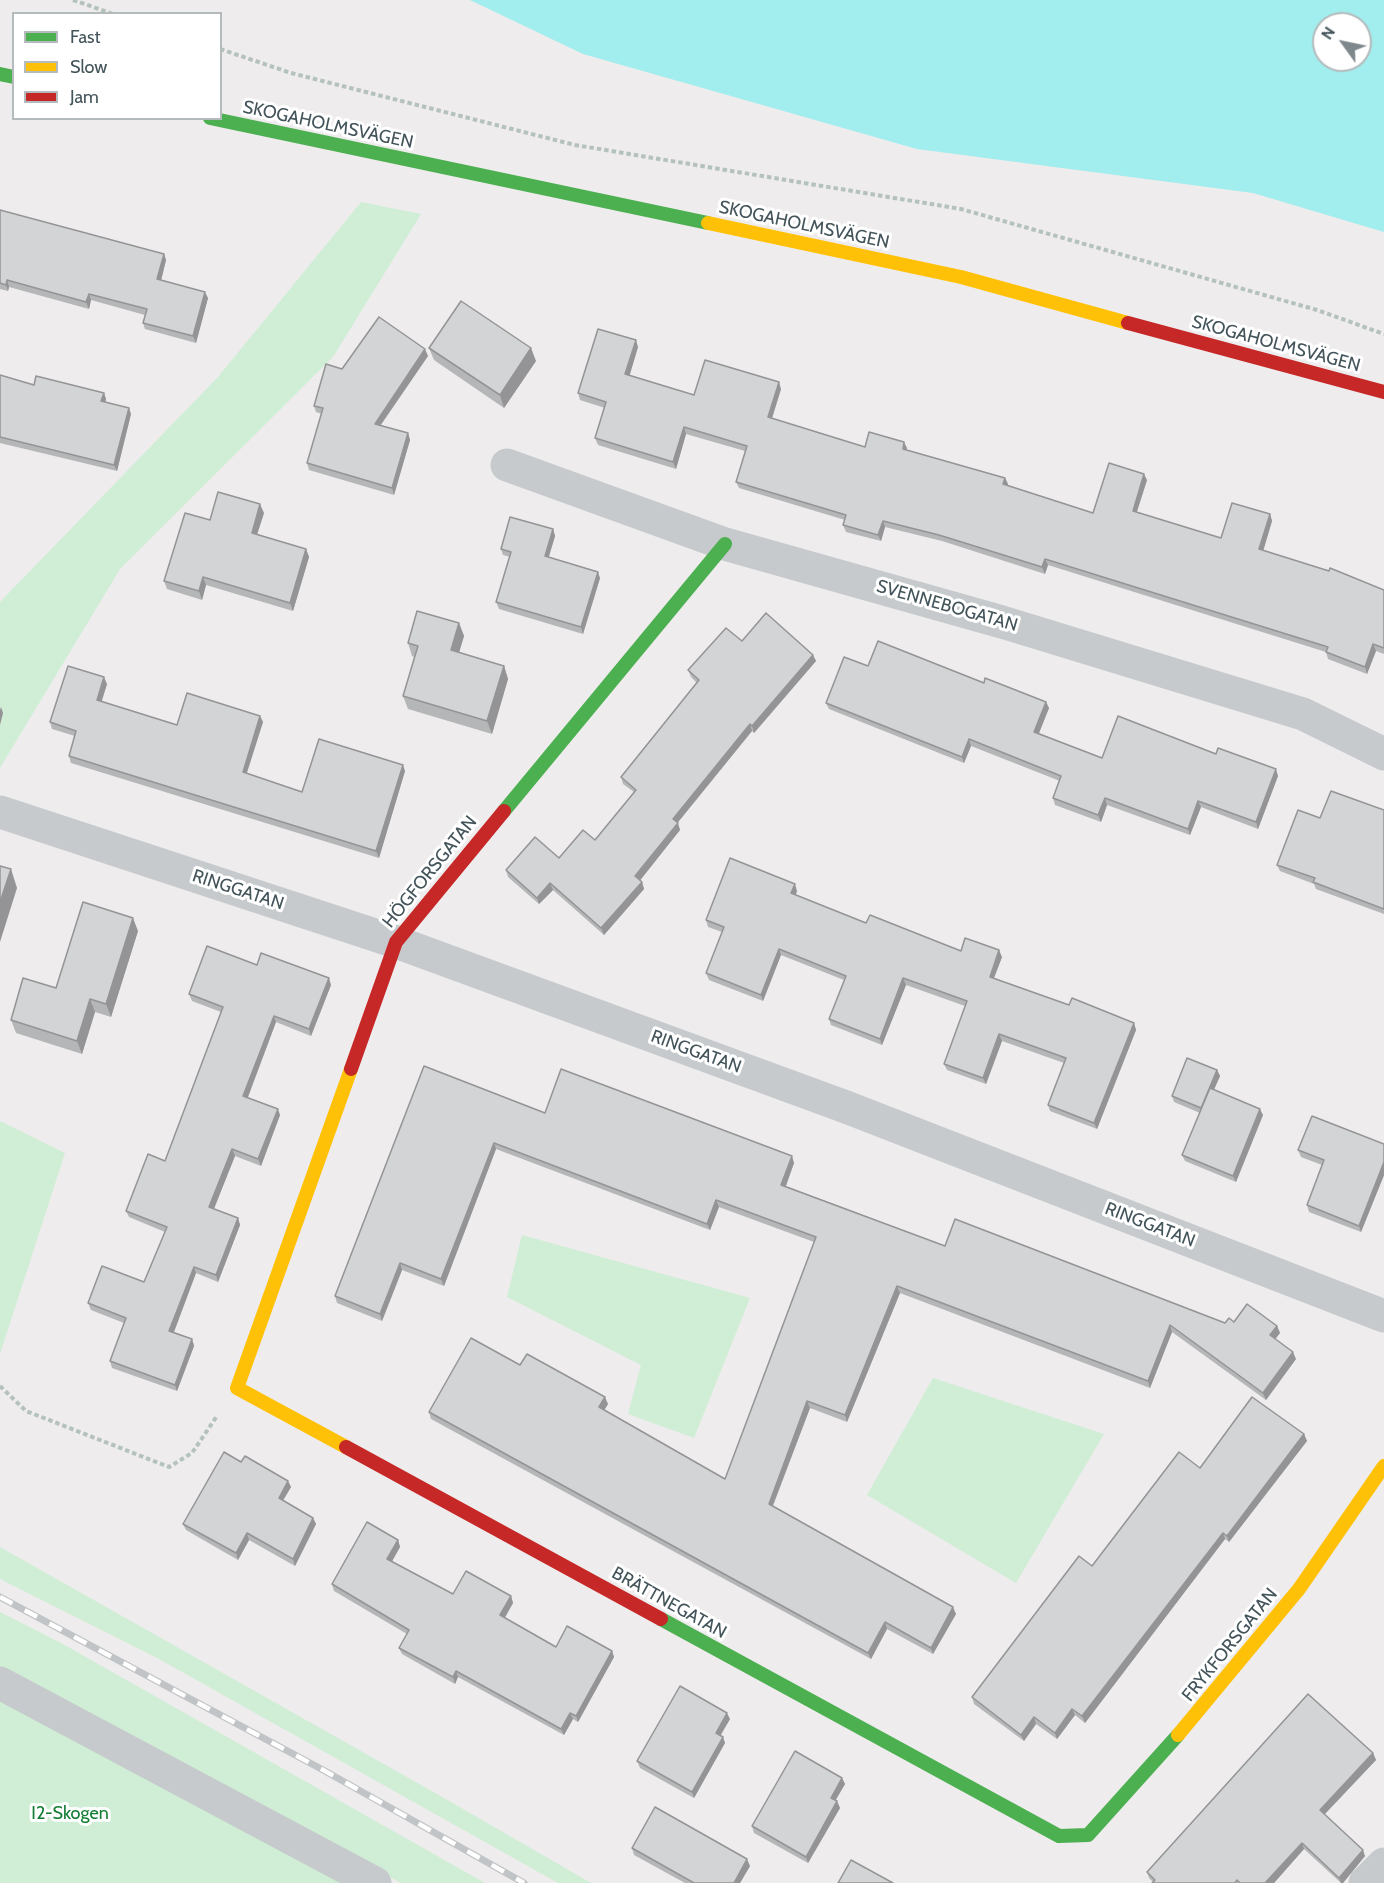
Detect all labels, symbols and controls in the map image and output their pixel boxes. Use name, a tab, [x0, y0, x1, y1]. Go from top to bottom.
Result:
legend	[12, 12, 222, 120]
north arrow	[1312, 12, 1372, 72]
text: N	[1317, 23, 1339, 43]
text: Fast	[70, 26, 101, 48]
text: Slow	[70, 56, 107, 78]
text: Jam	[70, 86, 99, 108]
street label: SKOGAHOLMSVÄGEN	[241, 96, 415, 154]
street label: SKOGAHOLMSVÄGEN	[717, 196, 891, 254]
street label: SKOGAHOLMSVÄGEN	[1189, 311, 1363, 377]
street label: SVENNEBOGATAN	[874, 575, 1020, 637]
street label: HÖGFORSGATAN	[378, 812, 482, 932]
street label: RINGGATAN	[190, 865, 286, 915]
street label: RINGGATAN	[648, 1026, 744, 1078]
street label: RINGGATAN	[1102, 1198, 1198, 1252]
street label: BRÄTTNEGATAN	[608, 1563, 730, 1643]
street label: FRYKFORSGATAN	[1178, 1584, 1282, 1706]
park label: I2-Skogen	[31, 1803, 109, 1825]

